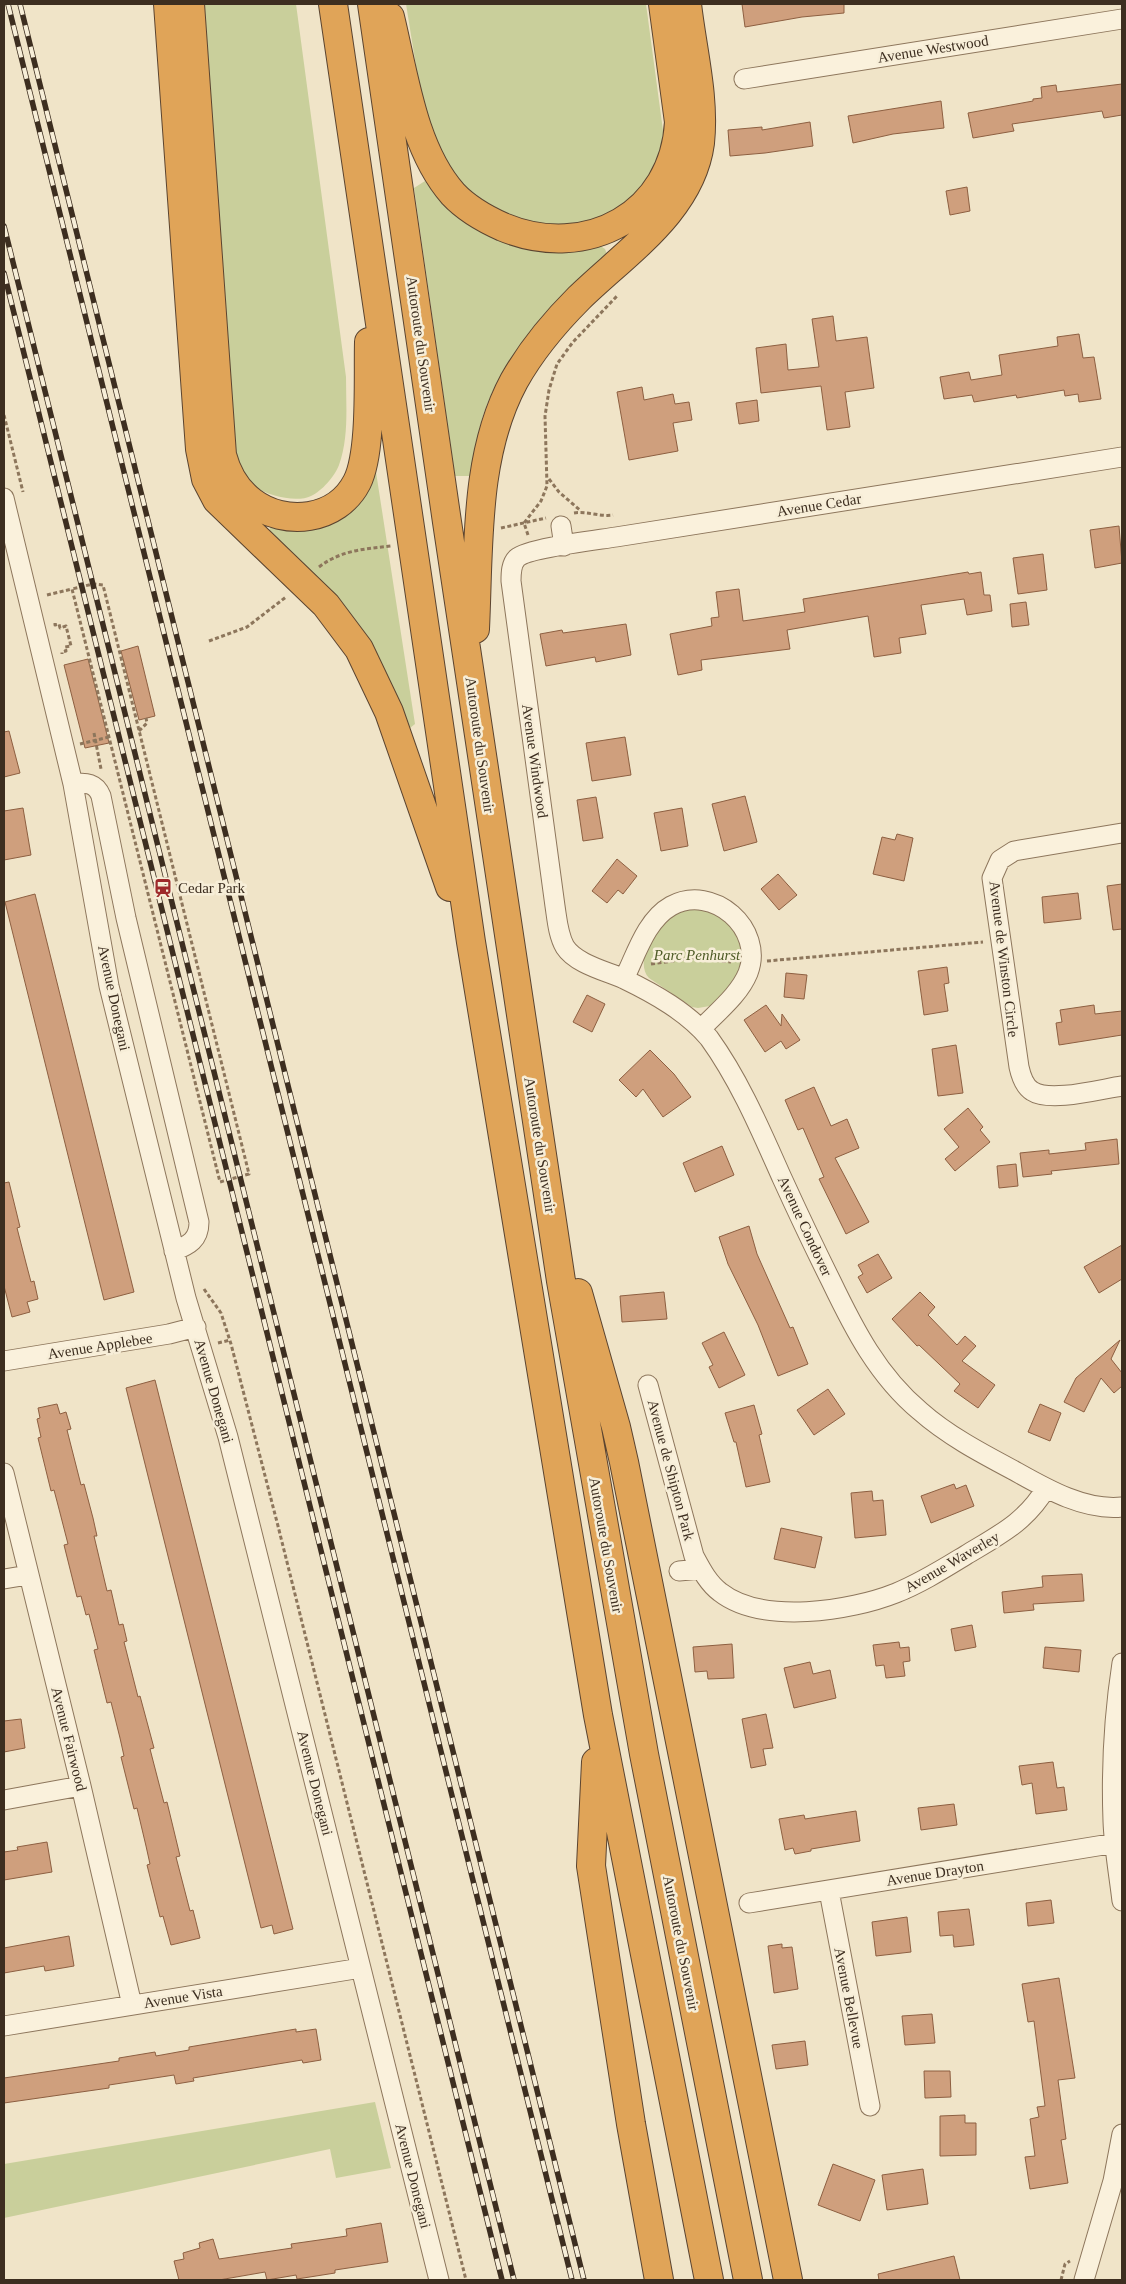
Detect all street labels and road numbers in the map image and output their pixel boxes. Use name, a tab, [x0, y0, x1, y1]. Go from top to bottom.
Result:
street label: Avenue Westwood	[876, 32, 990, 66]
street label: Autoroute du Souvenir	[404, 275, 438, 413]
street label: Avenue Cedar	[776, 490, 862, 520]
street label: Autoroute du Souvenir	[463, 676, 497, 814]
street label: Avenue Windwood	[519, 703, 551, 820]
street label: Avenue de Winston Circle	[986, 880, 1022, 1038]
street label: Avenue Donegani	[95, 944, 133, 1052]
street label: Autoroute du Souvenir	[521, 1076, 559, 1214]
street label: Avenue Condover	[775, 1173, 835, 1279]
street label: Avenue Applebee	[46, 1330, 154, 1362]
street label: Avenue Donegani	[191, 1337, 237, 1445]
street label: Avenue de Shipton Park	[644, 1398, 698, 1543]
street label: Autoroute du Souvenir	[586, 1476, 626, 1614]
street label: Avenue Waverley	[902, 1528, 1002, 1595]
street label: Avenue Fairwood	[48, 1685, 90, 1793]
street label: Avenue Donegani	[294, 1729, 336, 1837]
street label: Avenue Drayton	[885, 1857, 985, 1889]
street label: Autoroute du Souvenir	[660, 1874, 702, 2012]
street label: Avenue Bellevue	[831, 1946, 867, 2050]
street label: Avenue Vista	[142, 1983, 224, 2011]
street label: Avenue Donegani	[392, 2122, 434, 2230]

